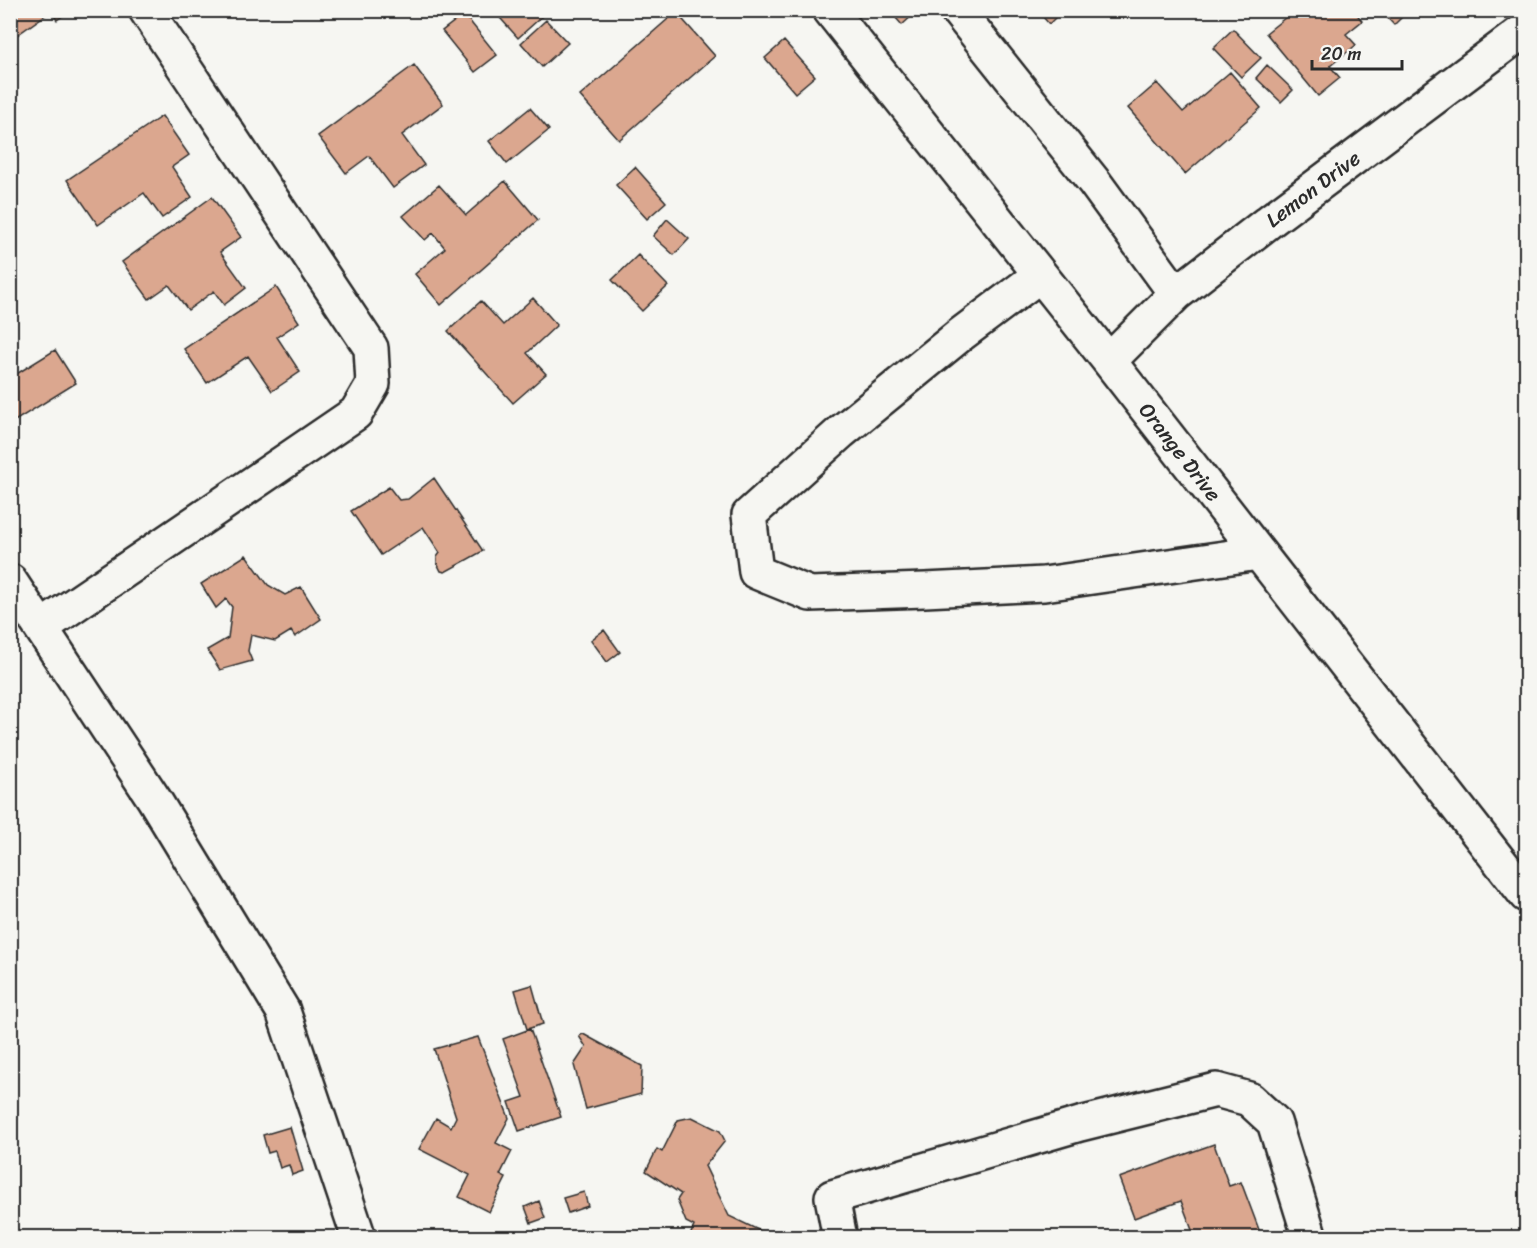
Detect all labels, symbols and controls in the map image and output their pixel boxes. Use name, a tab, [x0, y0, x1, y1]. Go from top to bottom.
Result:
scale bar	[1312, 33, 1402, 71]
text: 20 m	[1321, 38, 1361, 70]
street label: Lemon Drive	[1257, 140, 1369, 238]
street label: Orange Drive	[1129, 394, 1232, 511]

